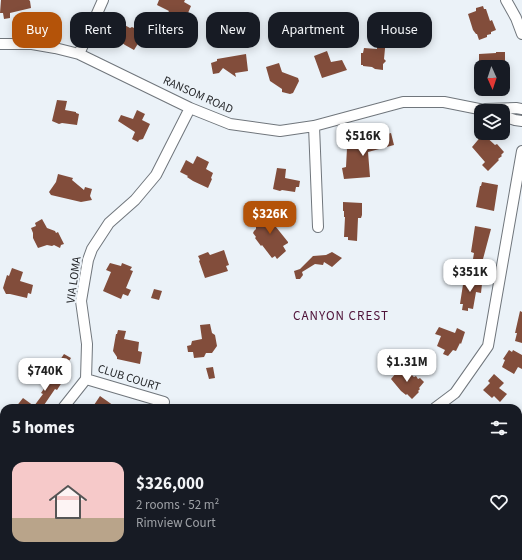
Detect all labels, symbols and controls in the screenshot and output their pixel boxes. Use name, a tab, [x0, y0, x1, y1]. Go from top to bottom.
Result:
chip: Buy	[12, 12, 62, 48]
chip: Rent	[70, 12, 126, 48]
chip: Filters	[134, 12, 198, 48]
chip: New	[206, 12, 260, 48]
chip: Apartment	[268, 12, 359, 48]
chip: House	[367, 12, 432, 48]
north arrow	[474, 60, 510, 96]
map controls	[474, 60, 510, 140]
street label: RANSOM ROAD	[160, 72, 236, 118]
button: layers	[474, 104, 510, 140]
pin: $516K	[335, 123, 391, 157]
text: $516K	[345, 127, 381, 145]
pin: $326K	[242, 201, 298, 235]
text: $326K	[252, 205, 288, 223]
street label: VIA LOMA	[62, 255, 86, 304]
pin: $351K	[442, 259, 498, 293]
text: $351K	[452, 263, 488, 281]
district label: CANYON CREST	[293, 307, 389, 325]
pin: $1.31M	[374, 349, 440, 383]
text: $1.31M	[386, 353, 428, 371]
pin: $740K	[17, 358, 73, 392]
street label: CLUB COURT	[96, 360, 163, 396]
text: $740K	[27, 362, 63, 380]
text: 5 homes	[12, 416, 74, 440]
icon: filters	[488, 417, 510, 439]
text: $326,000	[136, 472, 204, 496]
icon: home	[44, 478, 92, 526]
icon: heart	[488, 491, 510, 513]
text: 2 rooms · 52 m²	[136, 496, 219, 514]
text: Rimview Court	[136, 514, 216, 532]

